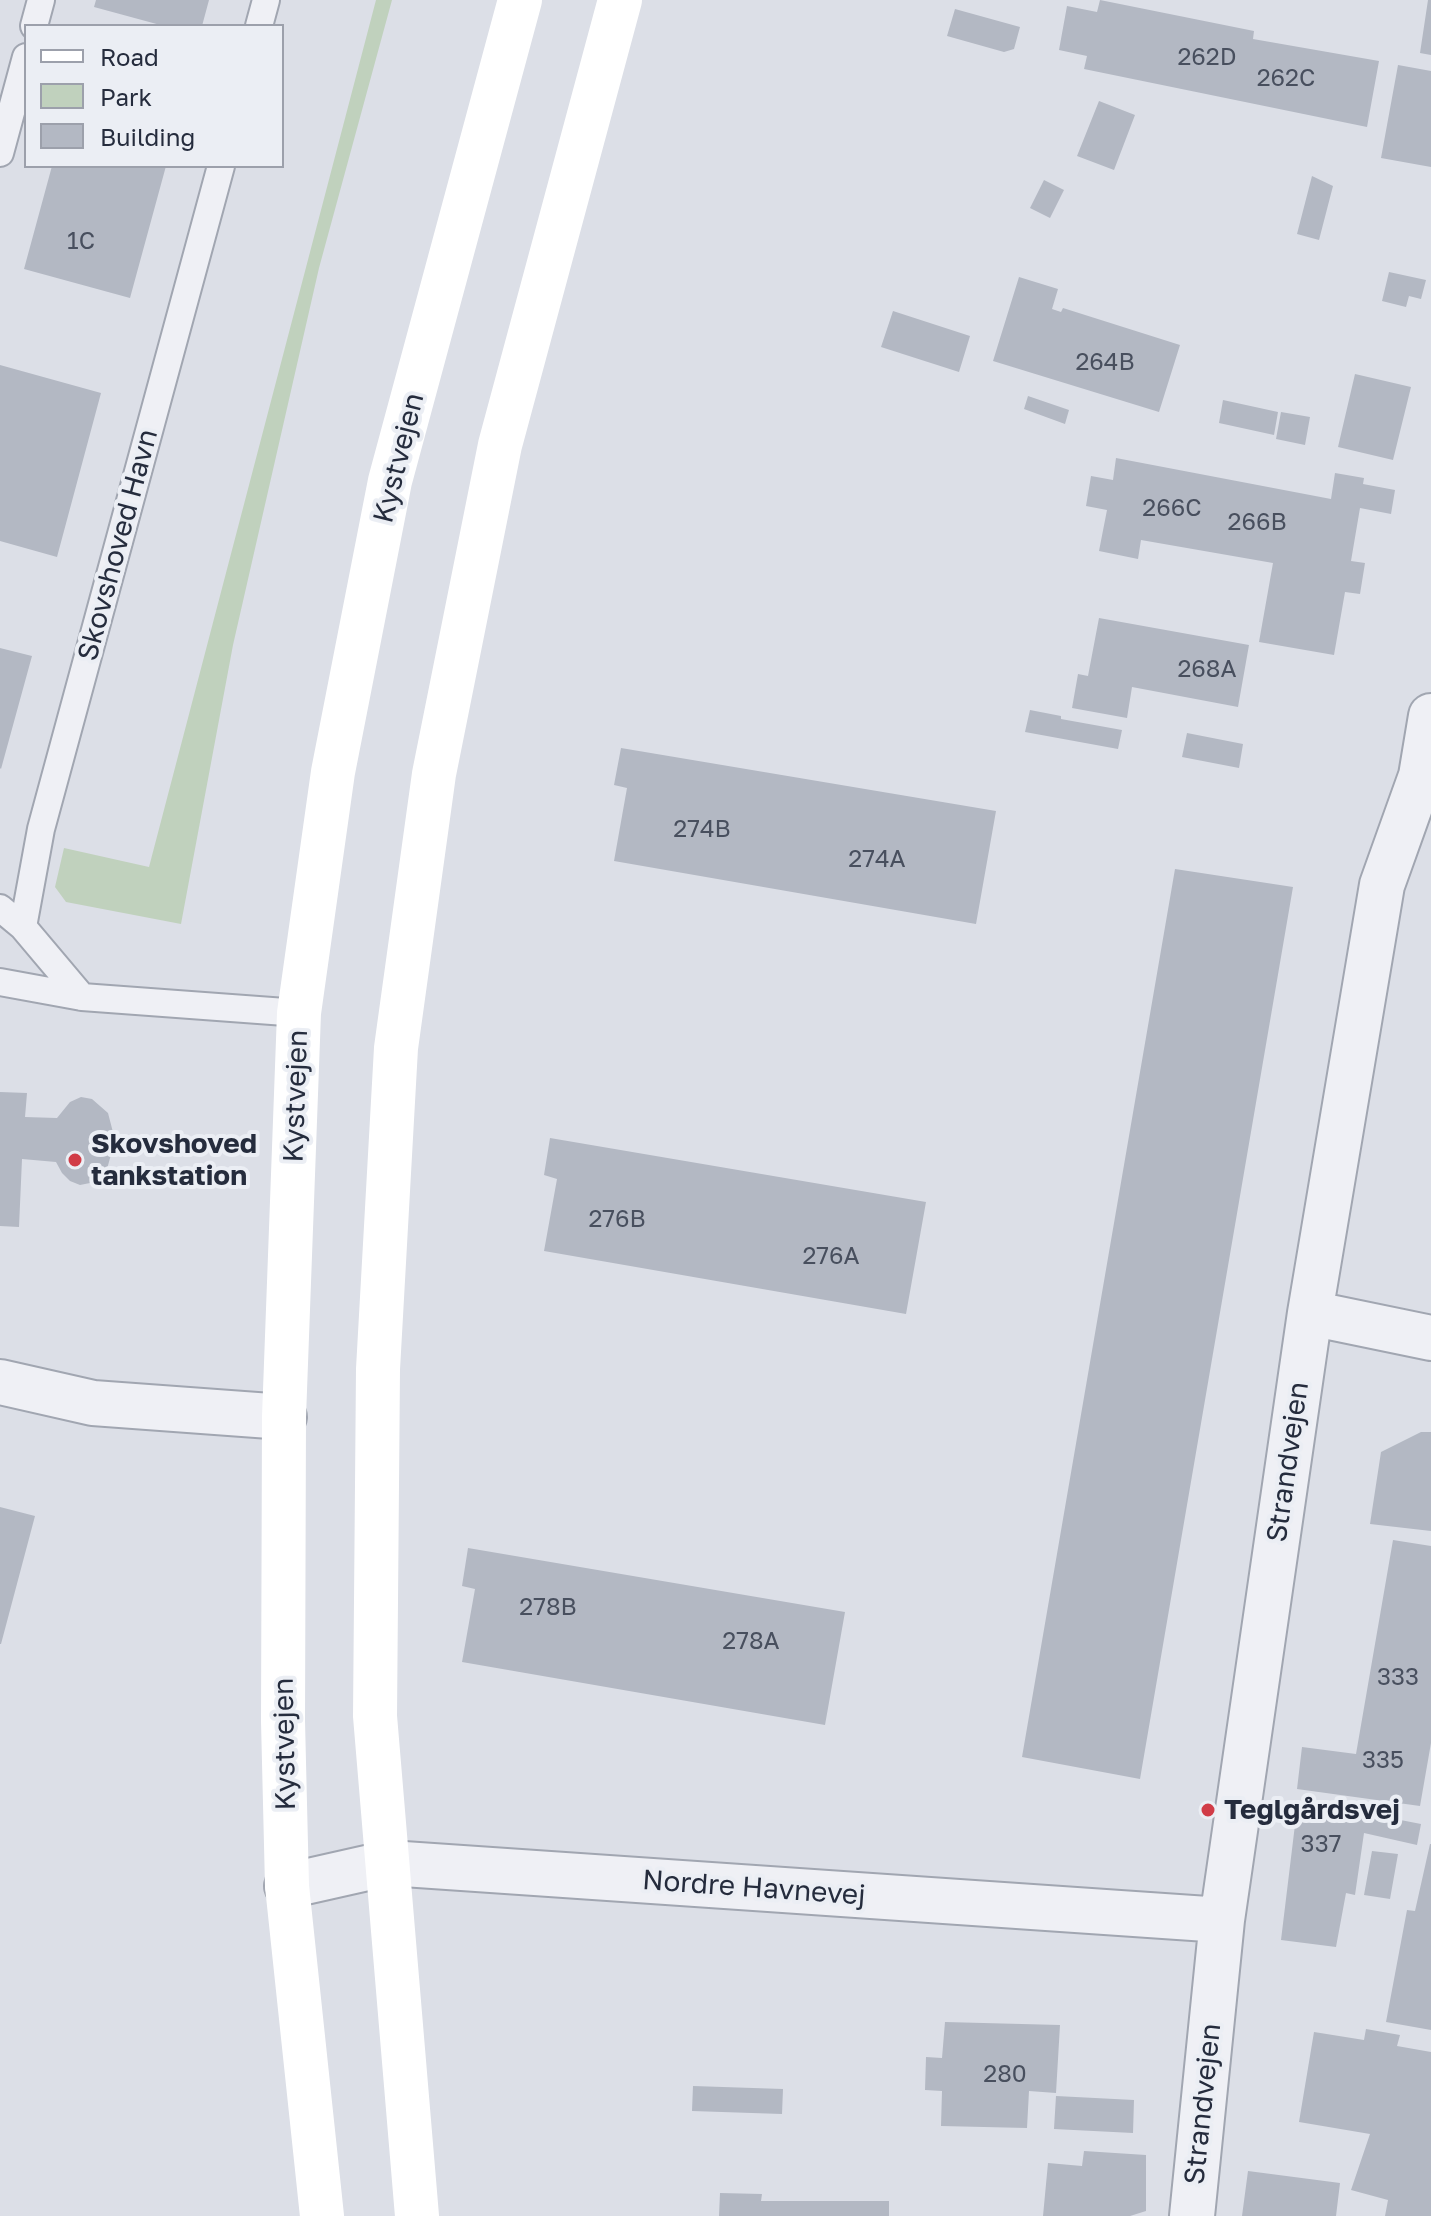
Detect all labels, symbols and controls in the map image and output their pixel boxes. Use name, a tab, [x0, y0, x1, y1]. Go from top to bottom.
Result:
legend	[24, 24, 284, 168]
text: Road	[100, 42, 159, 71]
house number: 262D	[1177, 43, 1237, 71]
house number: 262C	[1257, 64, 1315, 92]
text: Park	[100, 82, 152, 111]
text: Building	[100, 122, 195, 151]
house number: 1C	[67, 227, 95, 255]
house number: 264B	[1075, 348, 1135, 376]
street label: Kystvejen	[367, 390, 431, 526]
street label: Skovshoved Havn	[71, 426, 165, 664]
house number: 266C	[1142, 494, 1202, 522]
house number: 266B	[1227, 508, 1287, 536]
house number: 268A	[1177, 655, 1237, 683]
house number: 274B	[673, 815, 731, 843]
house number: 274A	[848, 845, 906, 873]
street label: Kystvejen	[277, 1029, 315, 1163]
place label: Skovshoved tankstation	[91, 1127, 257, 1193]
marker: Skovshoved tankstation	[66, 1151, 84, 1169]
house number: 276B	[588, 1205, 646, 1233]
house number: 276A	[802, 1242, 860, 1270]
street label: Strandvejen	[1260, 1380, 1316, 1544]
house number: 278B	[519, 1593, 577, 1621]
house number: 278A	[722, 1627, 780, 1655]
house number: 333	[1377, 1663, 1419, 1691]
street label: Kystvejen	[267, 1677, 303, 1811]
house number: 335	[1362, 1746, 1404, 1774]
place label: Teglgårdsvej	[1224, 1793, 1400, 1827]
marker: Teglgårdsvej	[1199, 1801, 1217, 1819]
house number: 337	[1301, 1830, 1341, 1858]
street label: Nordre Havnevej	[641, 1863, 867, 1913]
street label: Strandvejen	[1178, 2022, 1228, 2186]
house number: 280	[983, 2060, 1027, 2088]

